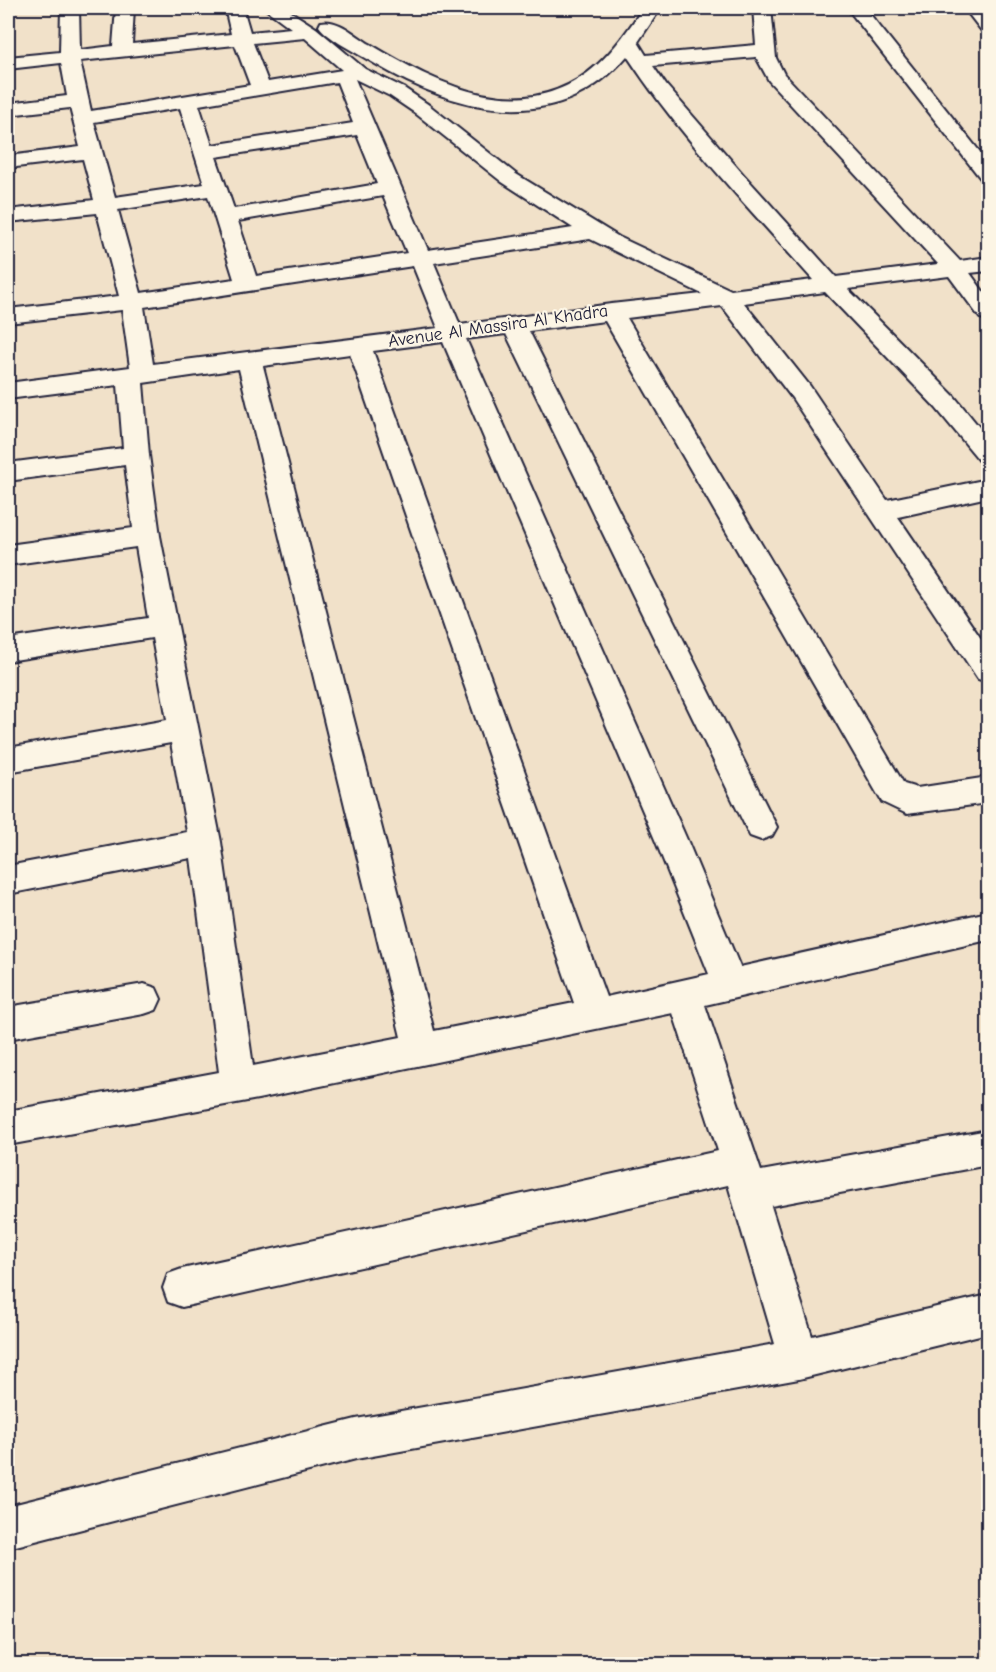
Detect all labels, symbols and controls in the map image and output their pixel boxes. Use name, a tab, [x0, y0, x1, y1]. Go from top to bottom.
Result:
street label: Avenue Al Massira Al Khadra	[387, 300, 609, 352]

